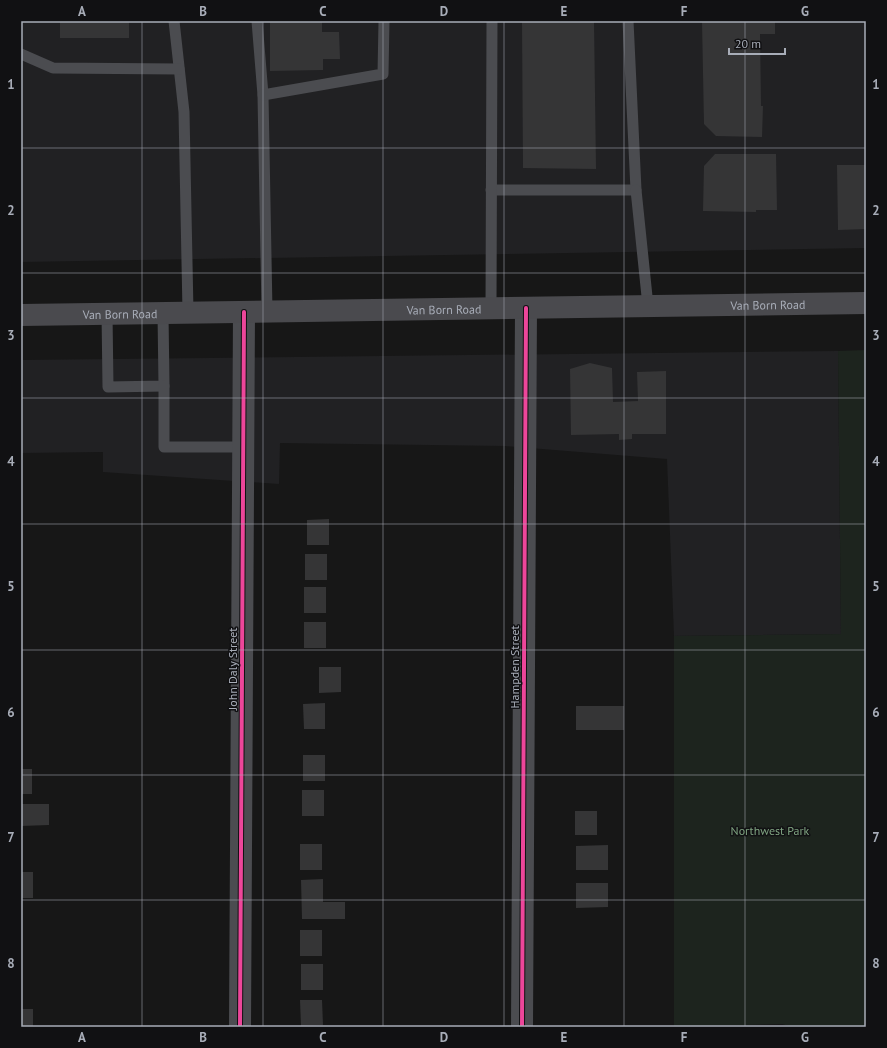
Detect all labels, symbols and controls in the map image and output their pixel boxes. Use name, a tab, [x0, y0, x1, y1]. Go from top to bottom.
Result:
text: A	[78, 3, 86, 20]
text: B	[199, 3, 207, 20]
text: C	[319, 3, 327, 20]
text: D	[440, 3, 448, 20]
text: E	[561, 3, 568, 20]
text: F	[681, 3, 688, 20]
text: G	[801, 3, 809, 20]
scale bar	[729, 30, 785, 56]
text: 20 m	[735, 36, 761, 51]
text: 1	[7, 76, 15, 93]
text: 1	[872, 76, 880, 93]
text: 2	[7, 202, 15, 219]
text: 2	[872, 202, 880, 219]
street label: Van Born Road	[729, 296, 805, 312]
street label: Van Born Road	[405, 301, 481, 317]
street label: Van Born Road	[82, 306, 157, 322]
text: 3	[7, 327, 15, 344]
text: 3	[872, 327, 880, 344]
text: 4	[7, 453, 15, 470]
text: 4	[872, 453, 880, 470]
text: 5	[7, 578, 15, 595]
text: 5	[872, 578, 880, 595]
street label: Hampden Street	[507, 625, 522, 709]
street label: John Daly Street	[225, 628, 240, 711]
text: 6	[7, 704, 15, 721]
text: 6	[872, 704, 880, 721]
park label: Northwest Park	[731, 823, 810, 838]
text: 7	[7, 829, 15, 846]
text: 7	[872, 829, 880, 846]
text: 8	[7, 955, 15, 972]
text: 8	[872, 955, 880, 972]
text: A	[78, 1029, 86, 1046]
text: B	[199, 1029, 207, 1046]
text: C	[319, 1029, 327, 1046]
text: D	[440, 1029, 448, 1046]
text: E	[561, 1029, 568, 1046]
text: F	[681, 1029, 688, 1046]
text: G	[801, 1029, 809, 1046]

